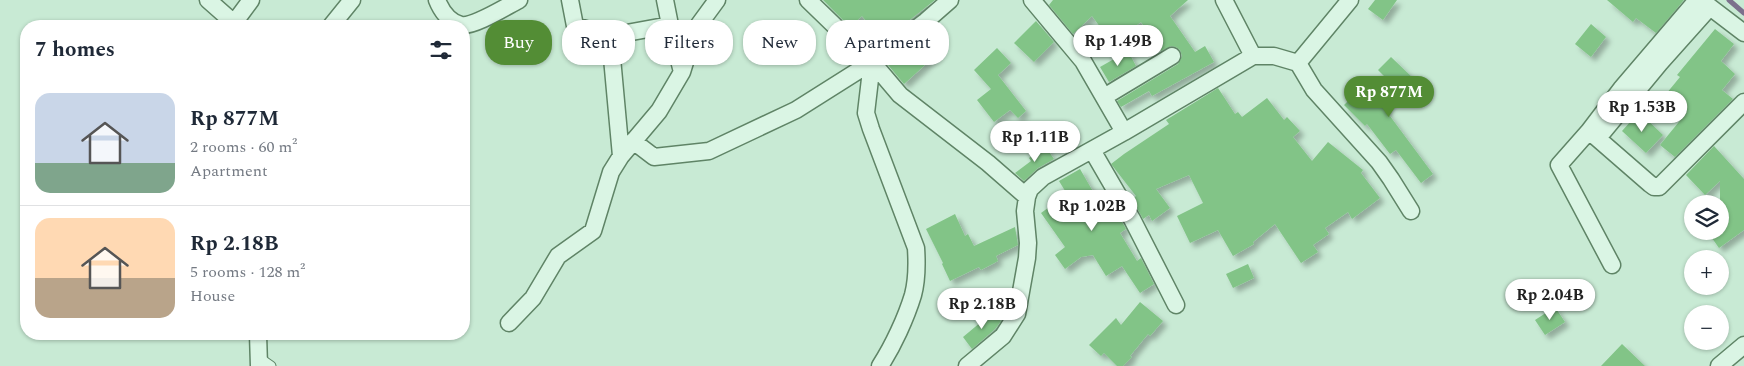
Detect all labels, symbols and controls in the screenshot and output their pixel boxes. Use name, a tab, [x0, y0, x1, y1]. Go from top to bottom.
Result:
chip: Buy	[485, 20, 552, 65]
chip: Rent	[562, 20, 635, 65]
chip: Filters	[645, 20, 733, 65]
chip: New	[743, 20, 816, 65]
chip: Apartment	[826, 20, 949, 65]
pin: Rp 1.49B	[1066, 24, 1170, 67]
text: Rp 1.49B	[1084, 29, 1152, 53]
text: 7 homes	[35, 34, 115, 66]
icon: filters	[427, 36, 455, 64]
pin: Rp 877M	[1343, 76, 1435, 118]
text: Rp 877M	[1355, 80, 1423, 104]
pin: Rp 1.53B	[1590, 90, 1694, 133]
text: Rp 1.53B	[1608, 95, 1676, 119]
text: Rp 877M	[190, 103, 279, 135]
icon: home	[75, 113, 135, 173]
pin: Rp 1.11B	[983, 120, 1087, 163]
text: Rp 1.11B	[1001, 125, 1069, 149]
text: 2 rooms · 60 m²	[190, 135, 297, 159]
text: Apartment	[190, 159, 268, 183]
pin: Rp 1.02B	[1040, 190, 1144, 232]
text: Rp 1.02B	[1058, 194, 1126, 218]
map controls	[1684, 195, 1729, 350]
button: layers	[1684, 195, 1729, 240]
text: Rp 2.18B	[190, 228, 279, 260]
icon: home	[75, 238, 135, 298]
button: +	[1684, 250, 1729, 295]
text: 5 rooms · 128 m²	[190, 260, 305, 284]
pin: Rp 2.04B	[1498, 278, 1602, 321]
text: Rp 2.04B	[1516, 283, 1584, 307]
text: House	[190, 284, 235, 308]
pin: Rp 2.18B	[930, 288, 1034, 330]
text: Rp 2.18B	[948, 292, 1016, 316]
button: −	[1684, 305, 1729, 350]

